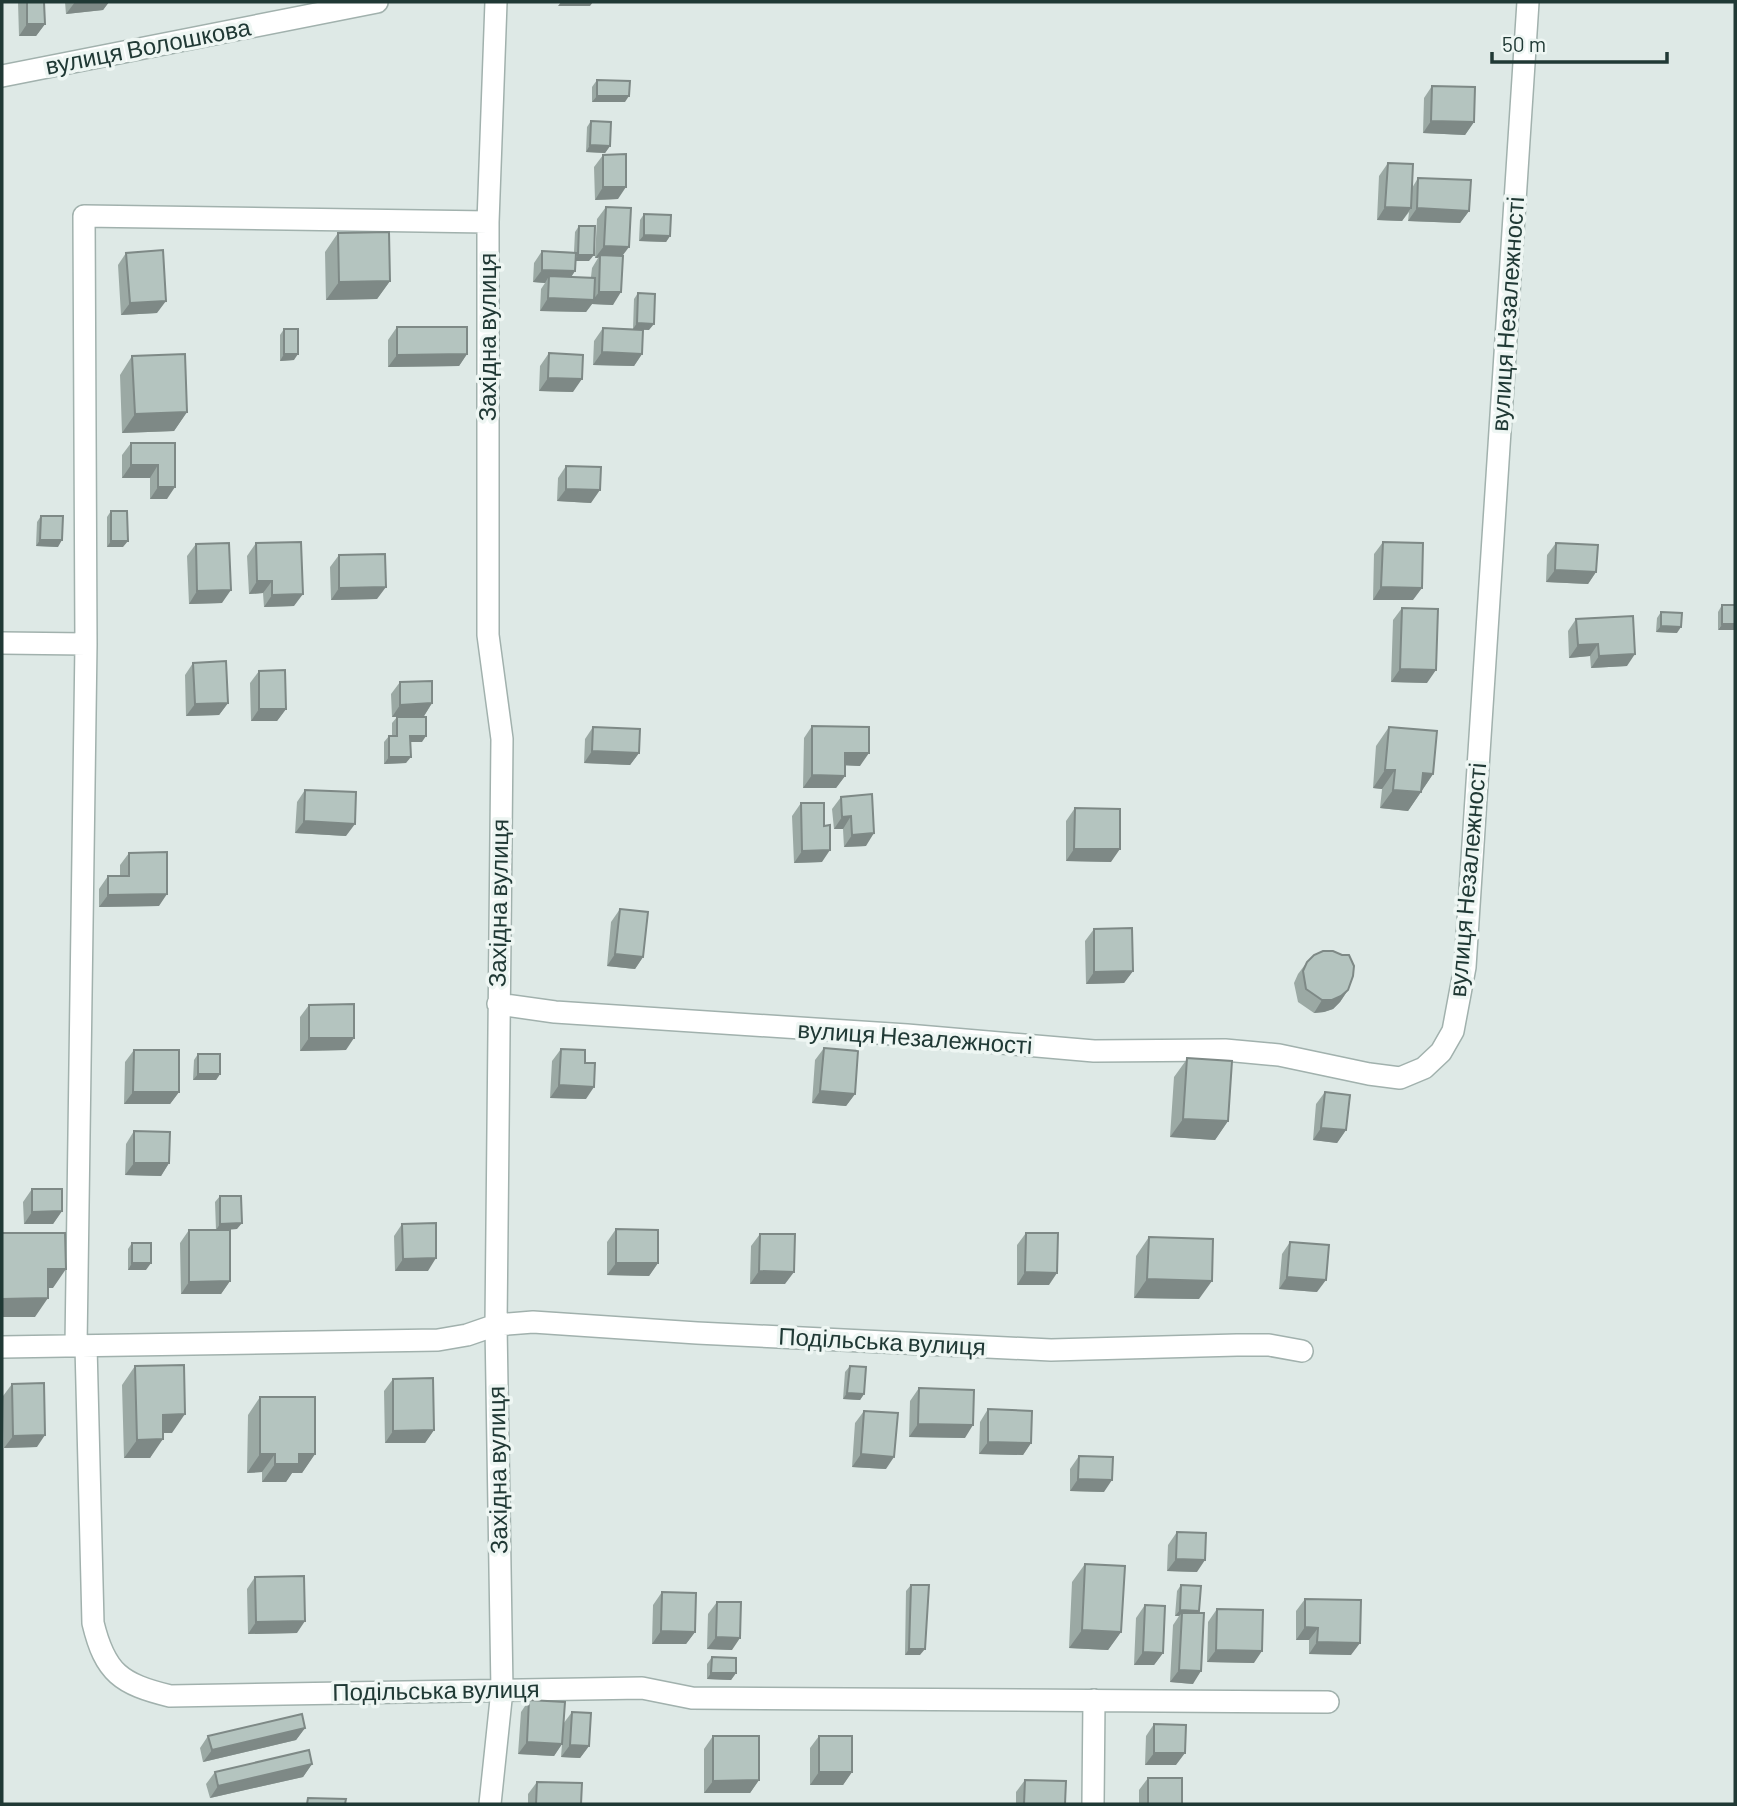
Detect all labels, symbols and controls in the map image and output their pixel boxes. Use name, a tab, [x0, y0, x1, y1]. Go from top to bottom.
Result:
street label: вулиця Волошкова	[43, 11, 253, 80]
scale bar	[1492, 21, 1667, 65]
text: 50 m	[1502, 31, 1546, 56]
street label: вулиця Незалежності	[1484, 196, 1529, 432]
street label: Західна вулиця	[472, 253, 501, 421]
street label: вулиця Незалежності	[1442, 761, 1491, 998]
street label: Західна вулиця	[482, 819, 513, 987]
street label: вулиця Незалежності	[797, 1014, 1033, 1059]
street label: Подільська вулиця	[778, 1321, 986, 1360]
street label: Західна вулиця	[481, 1386, 512, 1554]
street label: Подільська вулиця	[332, 1673, 540, 1706]

